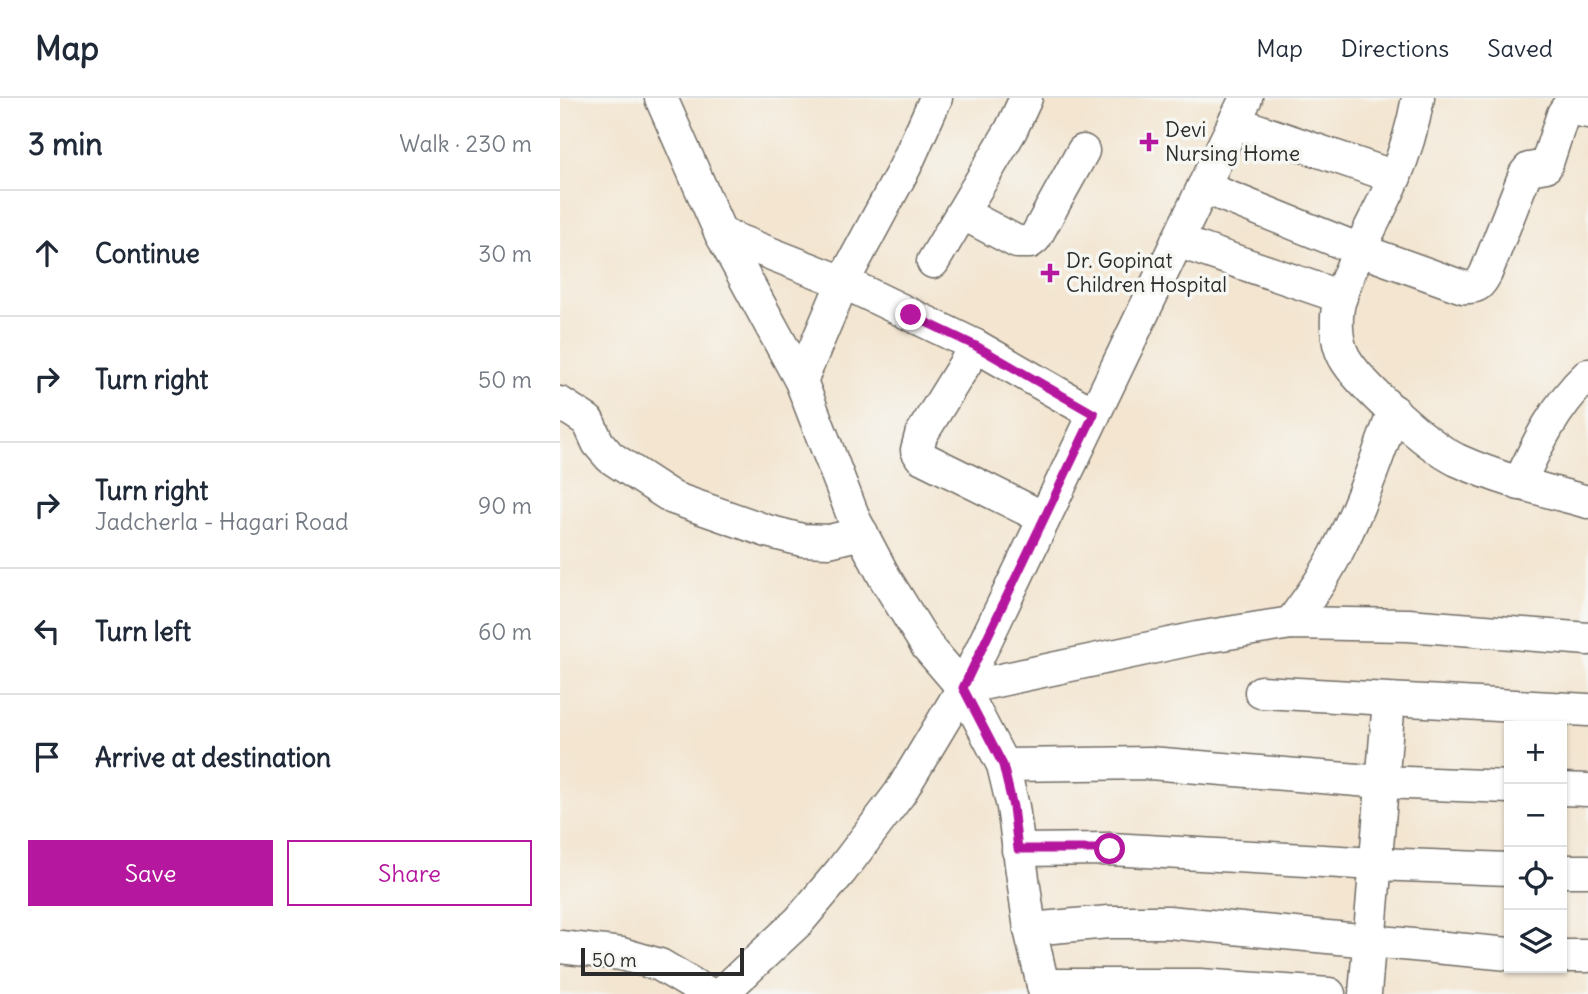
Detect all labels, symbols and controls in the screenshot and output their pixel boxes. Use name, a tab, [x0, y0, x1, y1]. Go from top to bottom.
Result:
text: Map	[35, 27, 99, 69]
text: Map	[1256, 33, 1303, 63]
text: Directions	[1341, 33, 1449, 63]
text: Saved	[1487, 33, 1553, 63]
place label: Devi Nursing Home	[1165, 116, 1300, 167]
text: 3 min	[28, 125, 103, 163]
text: Walk · 230 m	[399, 129, 532, 158]
marker: Devi Nursing Home	[1139, 132, 1159, 152]
icon: ahead	[28, 234, 66, 272]
text: Continue	[95, 237, 200, 270]
text: 30 m	[478, 239, 532, 268]
place label: Dr. Gopinat Children Hospital	[1066, 247, 1227, 298]
marker: Dr. Gopinat Children Hospital	[1040, 263, 1060, 283]
route end	[895, 299, 926, 330]
icon: right	[28, 360, 66, 398]
text: Turn right	[95, 363, 208, 396]
text: 50 m	[478, 365, 532, 394]
text: Turn right	[95, 474, 208, 507]
icon: right	[28, 486, 66, 524]
text: 90 m	[478, 491, 532, 520]
text: Jadcherla - Hagari Road	[95, 507, 349, 536]
icon: left	[28, 612, 66, 650]
text: Turn left	[95, 615, 191, 648]
text: 60 m	[478, 617, 532, 646]
map controls	[1504, 721, 1567, 973]
button: +	[1504, 721, 1567, 784]
icon: arrive	[28, 738, 66, 776]
text: Arrive at destination	[95, 741, 331, 774]
button: −	[1504, 784, 1567, 847]
route start	[1094, 833, 1125, 864]
button: Save	[28, 840, 273, 906]
button: Share	[287, 840, 532, 906]
button: locate	[1504, 847, 1567, 910]
button: layers	[1504, 910, 1567, 973]
scale bar	[581, 945, 744, 977]
text: 50 m	[592, 948, 637, 972]

